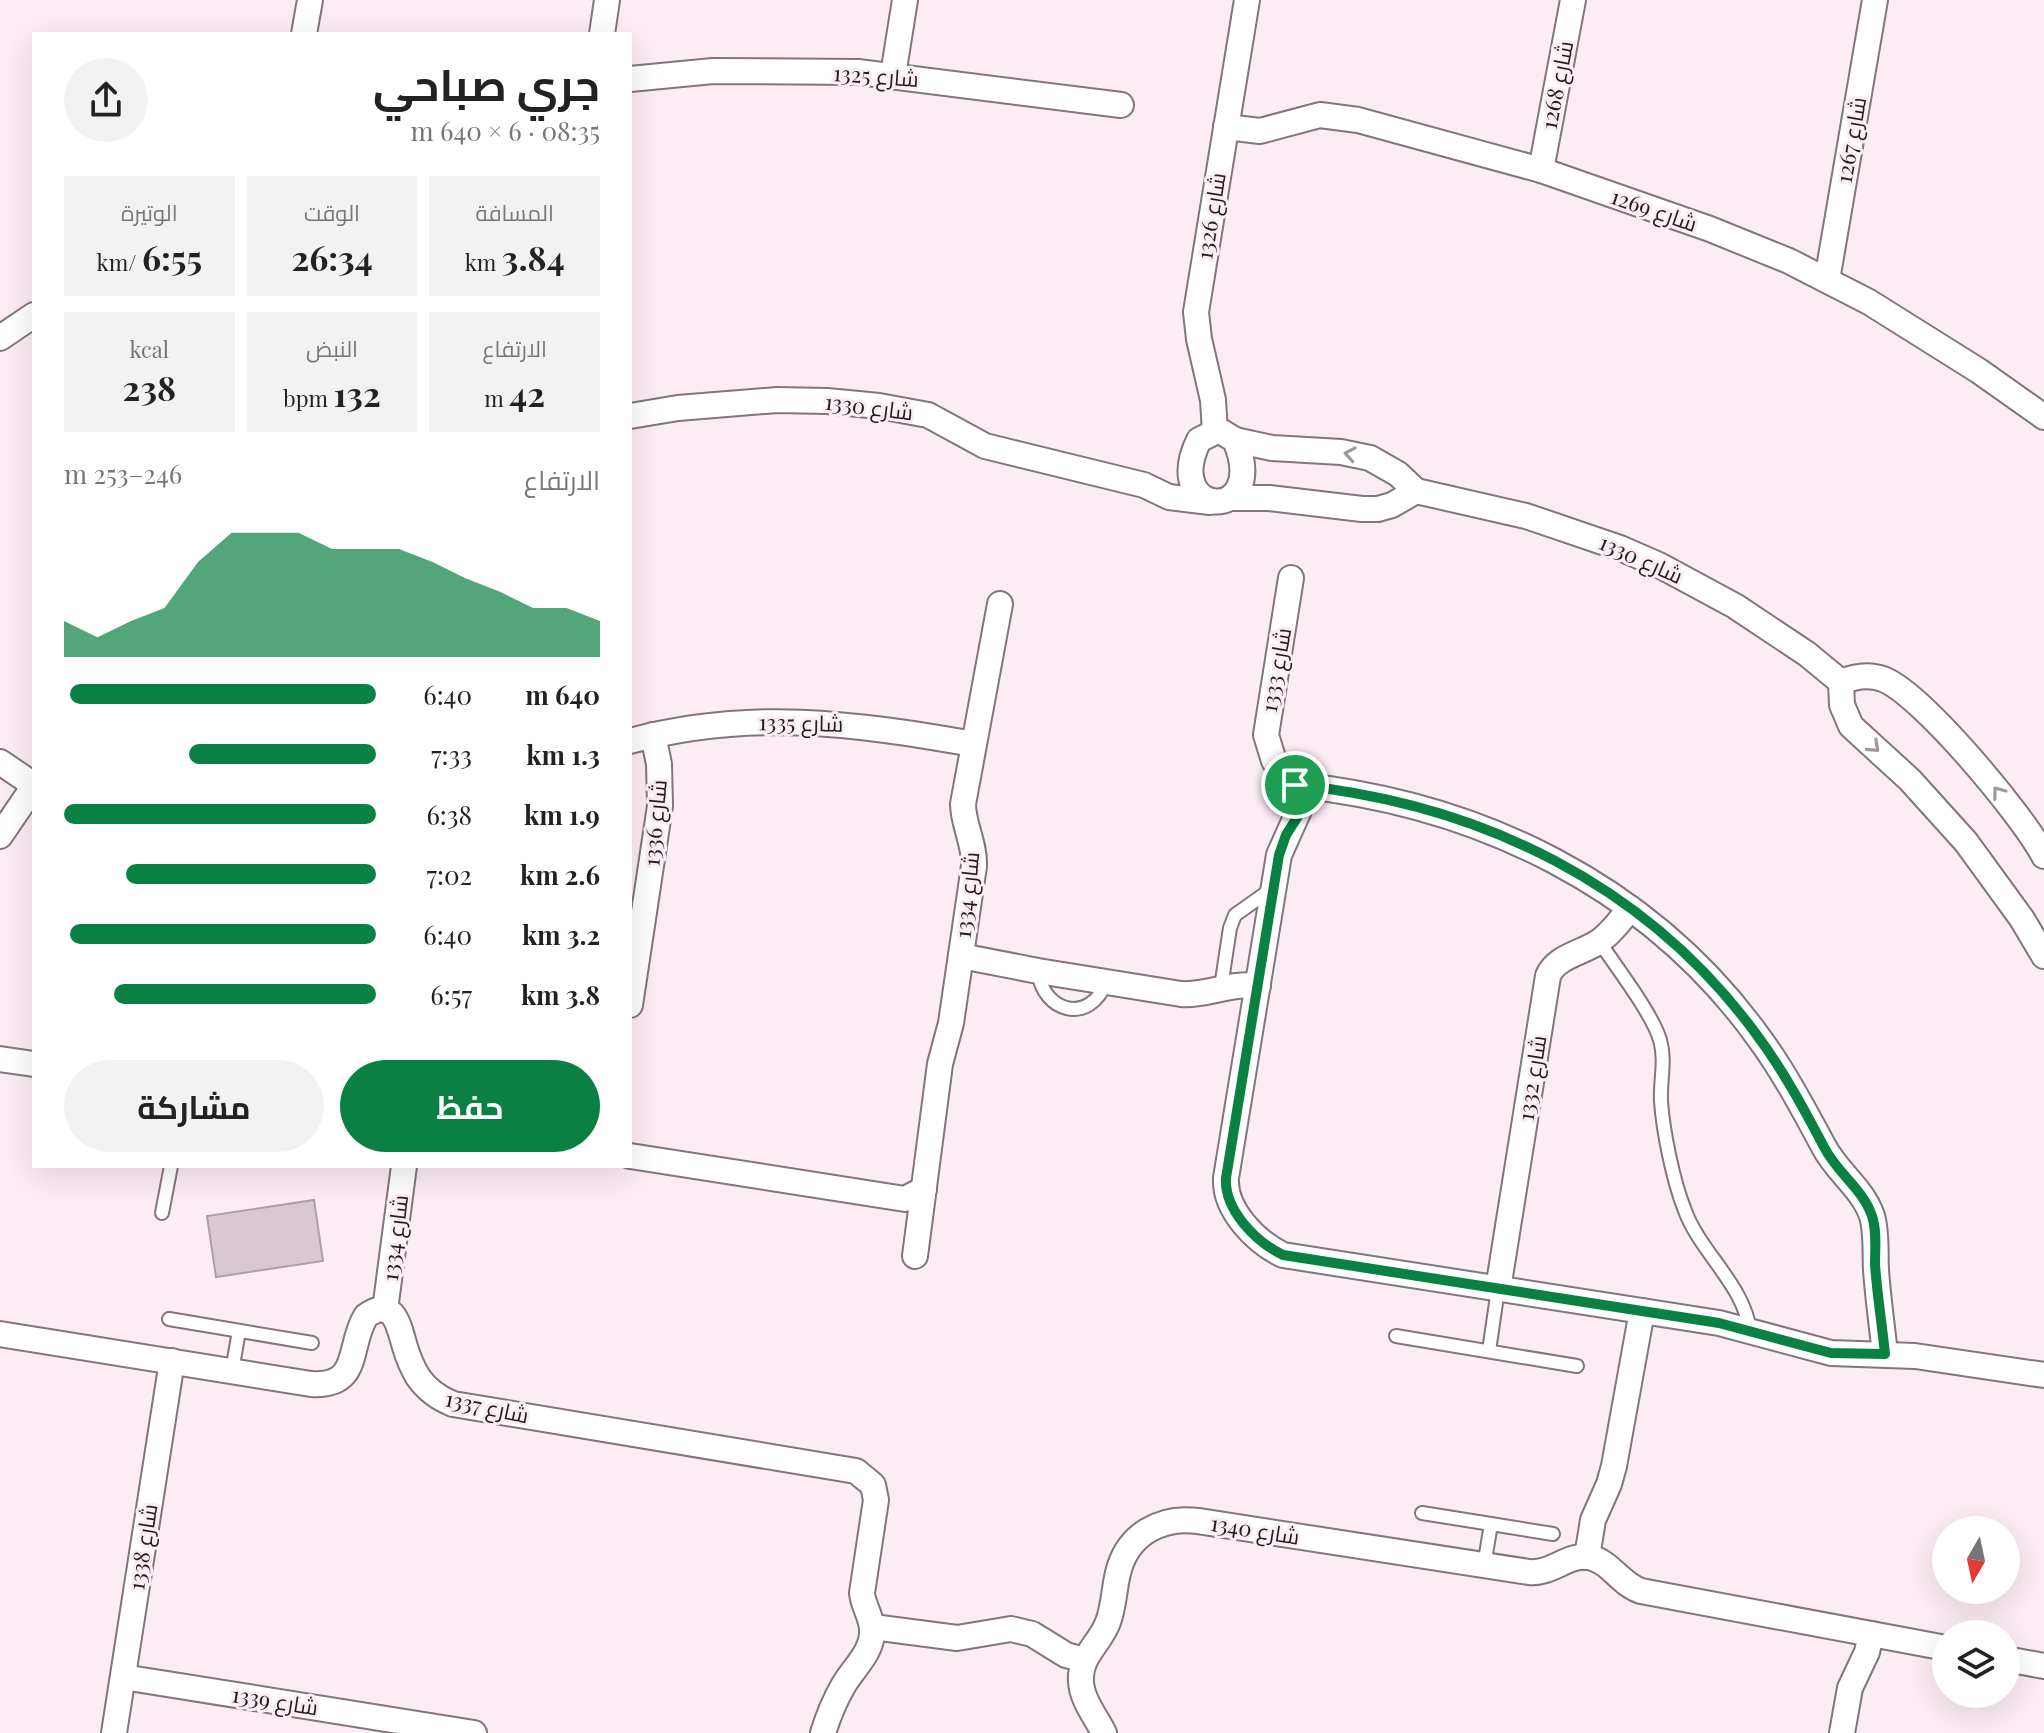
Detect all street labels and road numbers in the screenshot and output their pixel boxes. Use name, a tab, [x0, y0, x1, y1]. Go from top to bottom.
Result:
street label: شارع 1268	[1533, 38, 1580, 132]
street label: شارع 1325	[832, 57, 920, 94]
street label: شارع 1267	[1828, 94, 1873, 185]
street label: شارع 1326	[1188, 170, 1233, 262]
street label: شارع 1269	[1607, 180, 1701, 239]
street label: شارع 1330	[823, 386, 915, 427]
street label: شارع 1330	[1594, 526, 1688, 591]
street label: شارع 1333	[1253, 625, 1298, 715]
street label: شارع 1335	[758, 706, 844, 739]
street label: شارع 1336	[635, 778, 674, 868]
street label: شارع 1334	[947, 850, 986, 940]
street label: شارع 1332	[1509, 1033, 1554, 1123]
street label: شارع 1334	[374, 1193, 415, 1283]
street label: شارع 1337	[442, 1383, 532, 1430]
street label: شارع 1338	[120, 1501, 165, 1592]
street label: شارع 1340	[1208, 1507, 1302, 1552]
street label: شارع 1339	[230, 1678, 320, 1723]

